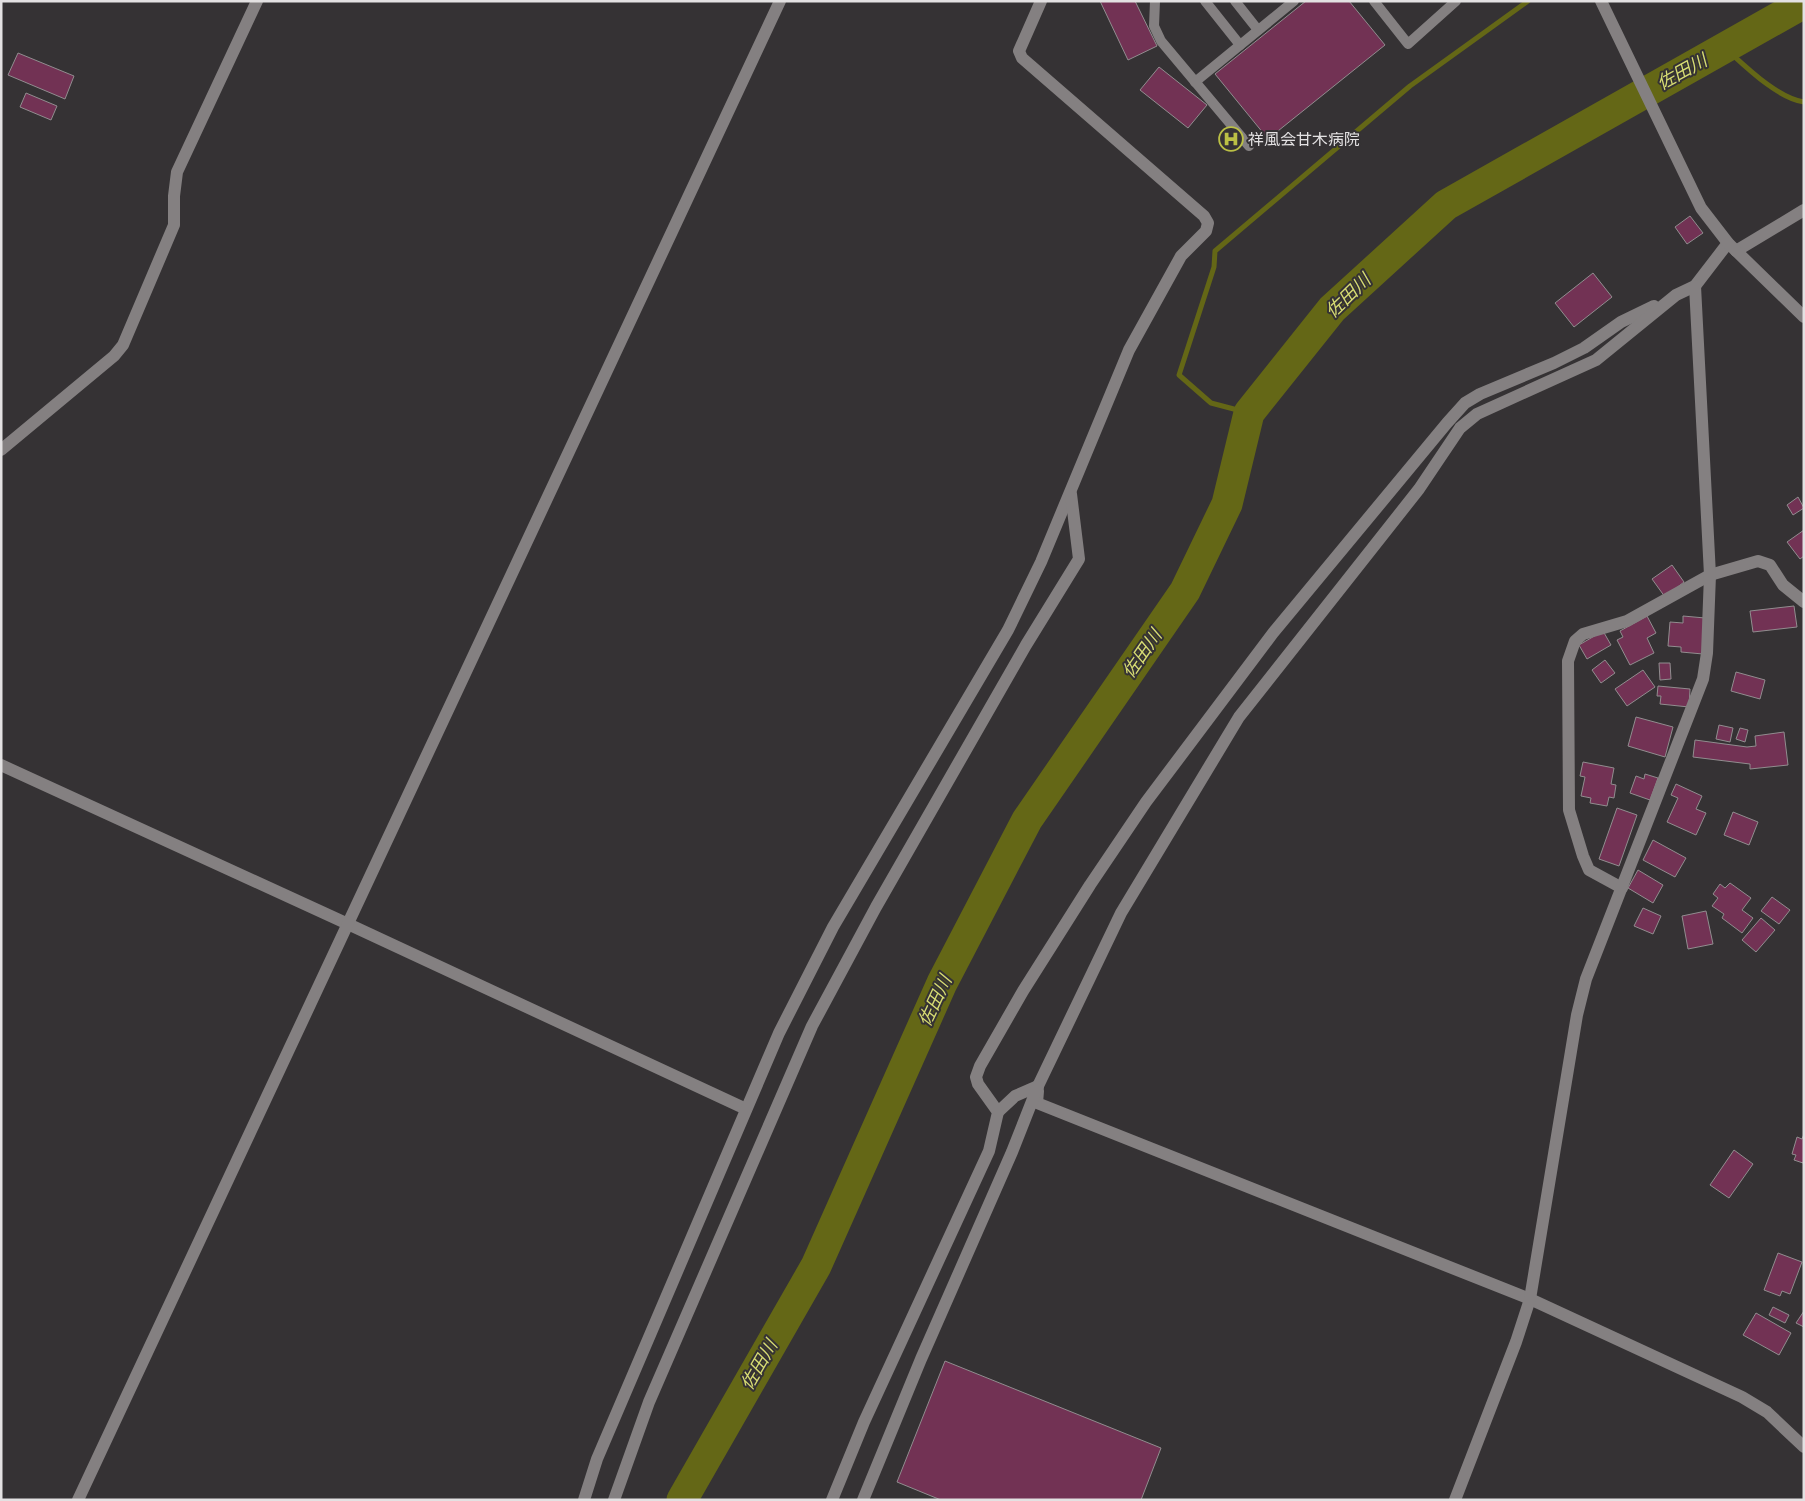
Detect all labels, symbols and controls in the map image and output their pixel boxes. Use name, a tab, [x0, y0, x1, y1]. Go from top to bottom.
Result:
water label: 佐田川	[1653, 48, 1713, 95]
hospital icon: 祥風会甘木病院	[1218, 126, 1244, 152]
place label: 祥風会甘木病院	[1248, 130, 1360, 149]
water label: 佐田川	[1321, 268, 1377, 323]
water label: 佐田川	[1118, 624, 1168, 682]
water label: 佐田川	[914, 970, 957, 1030]
water label: 佐田川	[736, 1334, 783, 1394]

